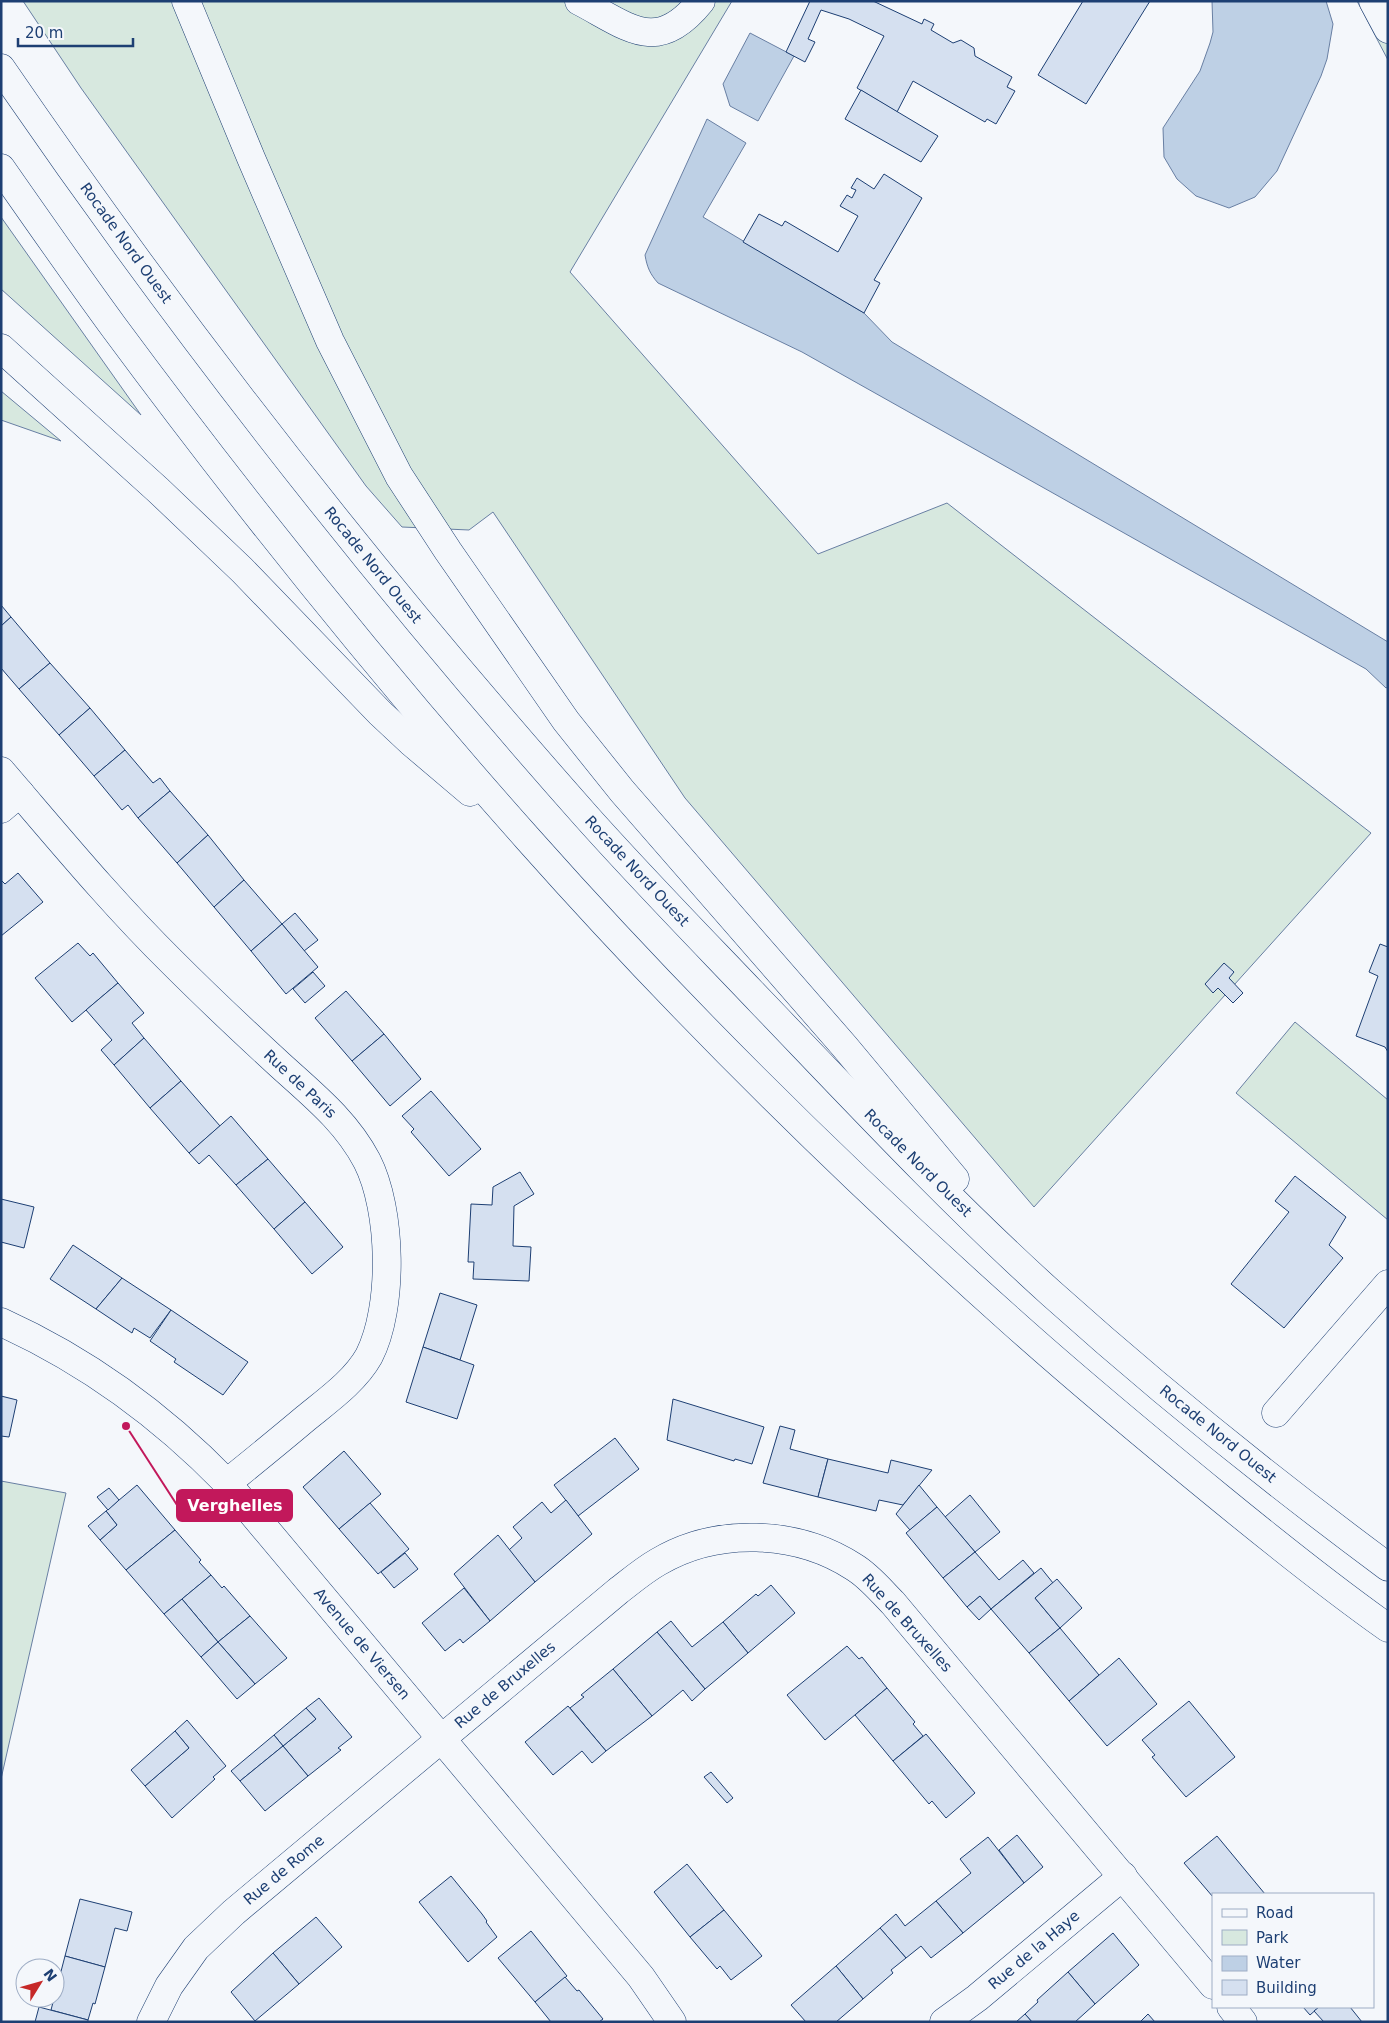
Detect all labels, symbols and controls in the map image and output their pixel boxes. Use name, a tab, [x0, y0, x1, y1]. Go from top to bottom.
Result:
scale bar	[18, 15, 132, 47]
text: 20 m	[25, 24, 63, 42]
street label: Rocade Nord Ouest	[76, 179, 176, 307]
street label: Rocade Nord Ouest	[320, 503, 426, 627]
street label: Rocade Nord Ouest	[581, 812, 693, 930]
street label: Rue de Paris	[260, 1046, 340, 1122]
street label: Rocade Nord Ouest	[860, 1105, 976, 1221]
street label: Rocade Nord Ouest	[1156, 1381, 1280, 1487]
callout: Verghelles	[177, 1490, 292, 1521]
text: Verghelles	[187, 1496, 283, 1515]
street label: Rue de Bruxelles	[858, 1570, 956, 1676]
street label: Avenue de Viersen	[310, 1585, 414, 1703]
street label: Rue de Bruxelles	[451, 1638, 559, 1732]
street label: Rue de Rome	[240, 1831, 328, 1909]
legend	[1212, 1893, 1374, 2008]
text: Road	[1256, 1904, 1294, 1922]
street label: Rue de la Haye	[985, 1907, 1083, 1993]
text: Park	[1256, 1929, 1289, 1947]
text: Water	[1256, 1954, 1301, 1972]
north arrow	[15, 1958, 65, 2008]
text: N	[40, 1966, 60, 1985]
text: Building	[1256, 1979, 1317, 1997]

